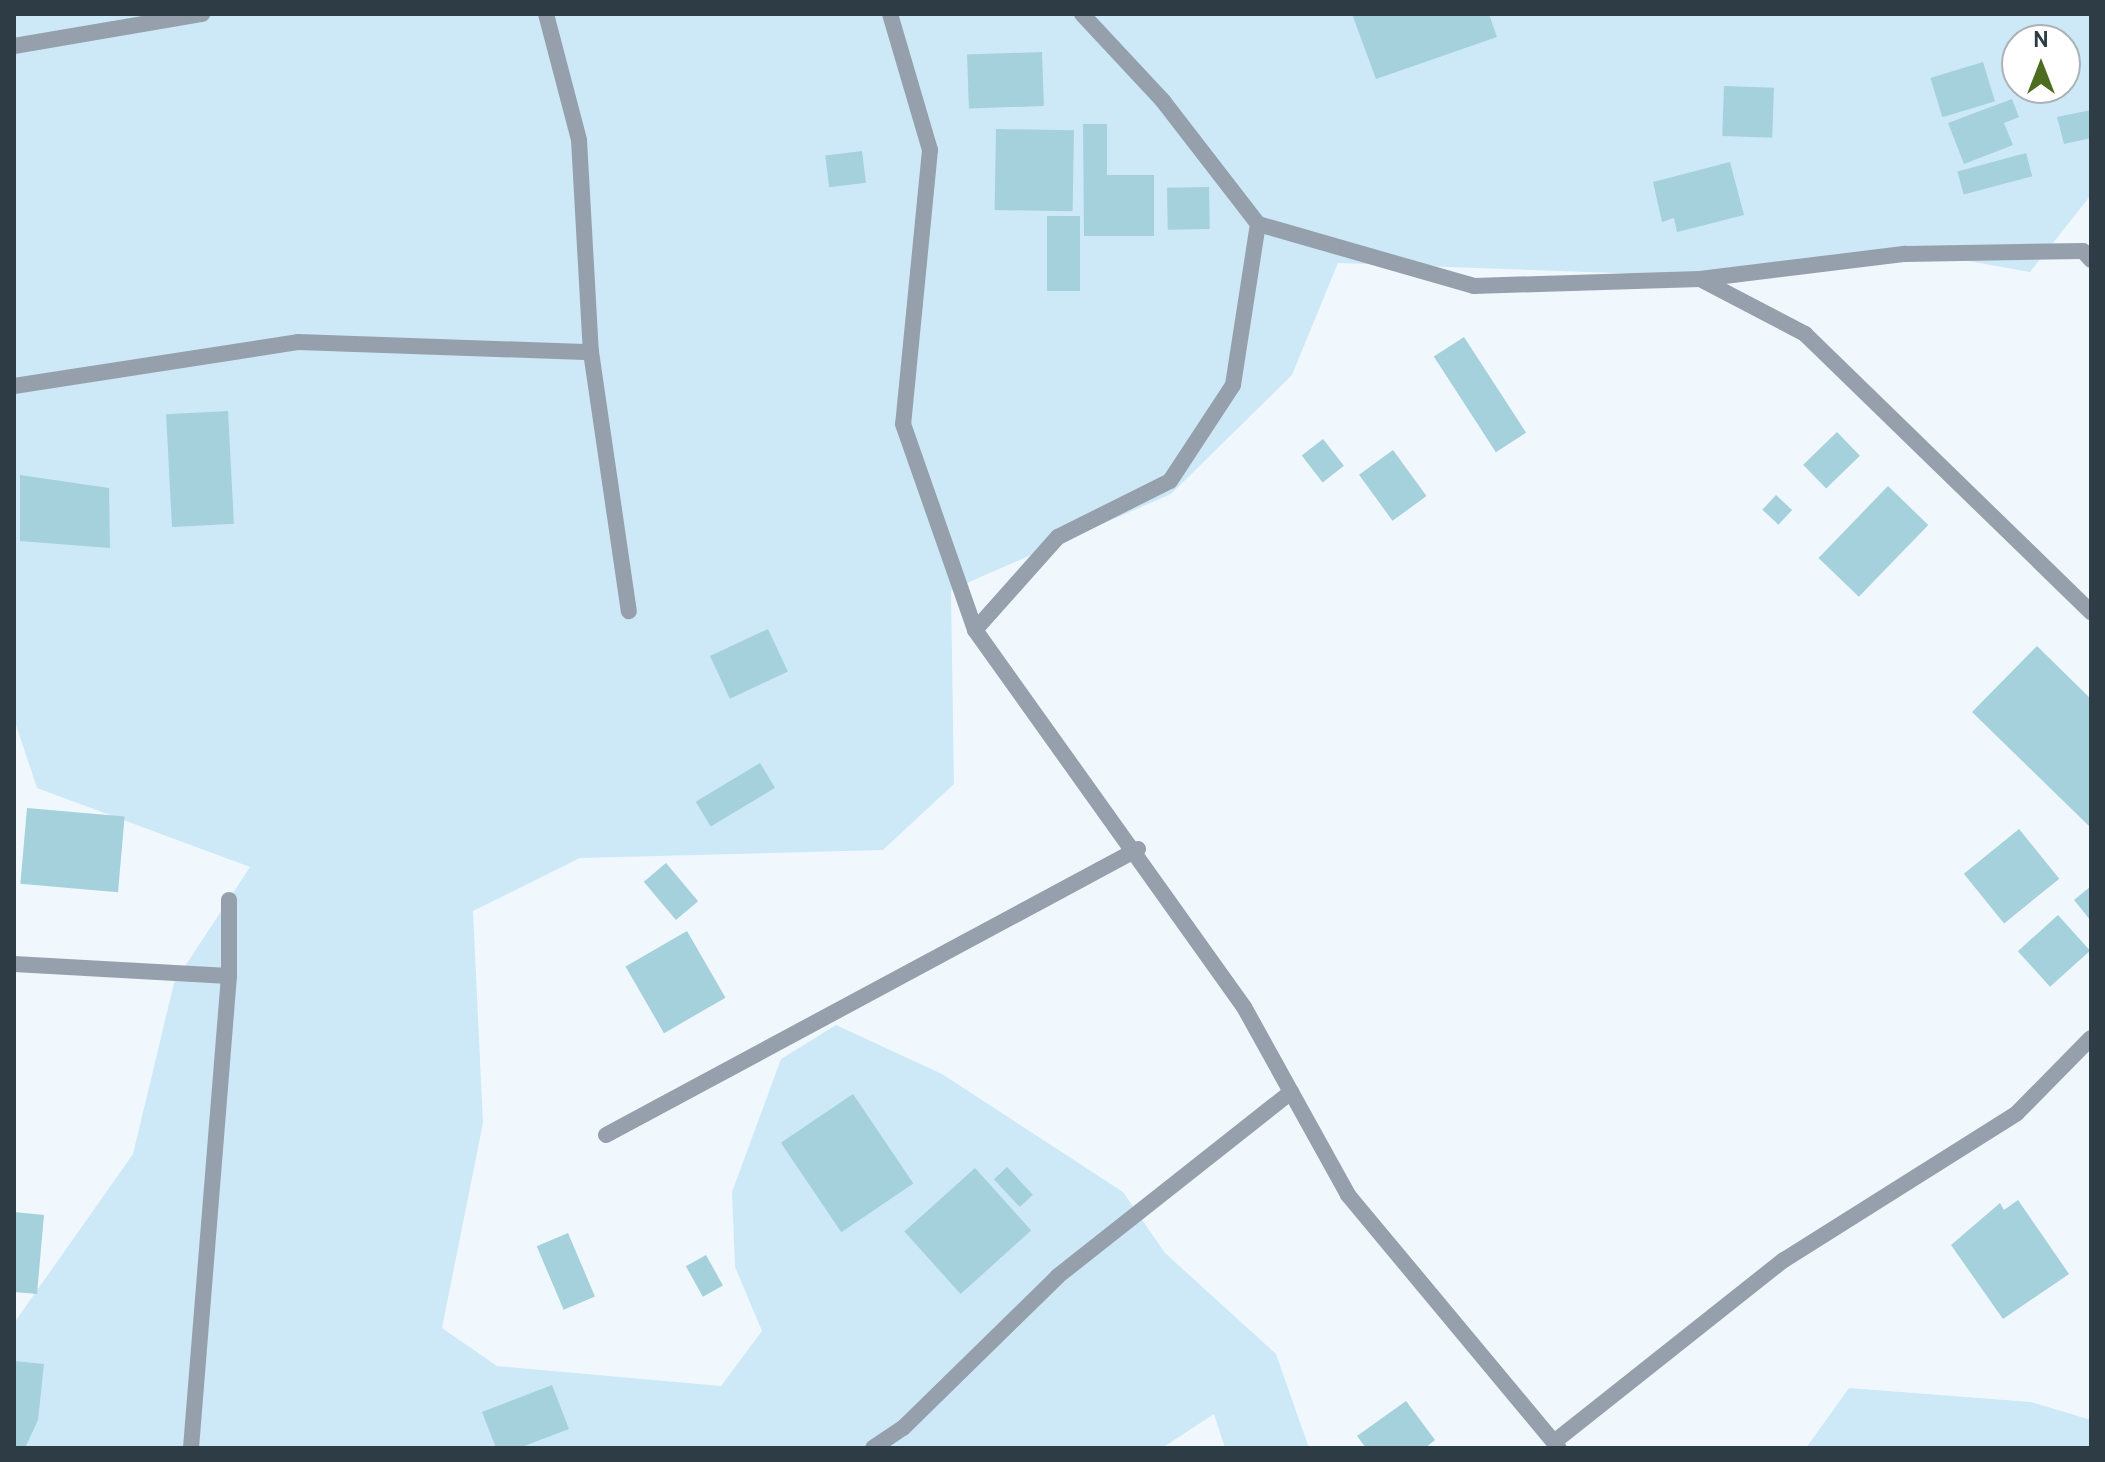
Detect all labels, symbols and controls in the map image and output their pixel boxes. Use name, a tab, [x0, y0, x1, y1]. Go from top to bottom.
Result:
north arrow	[2001, 24, 2081, 104]
text: N	[2033, 28, 2049, 55]

